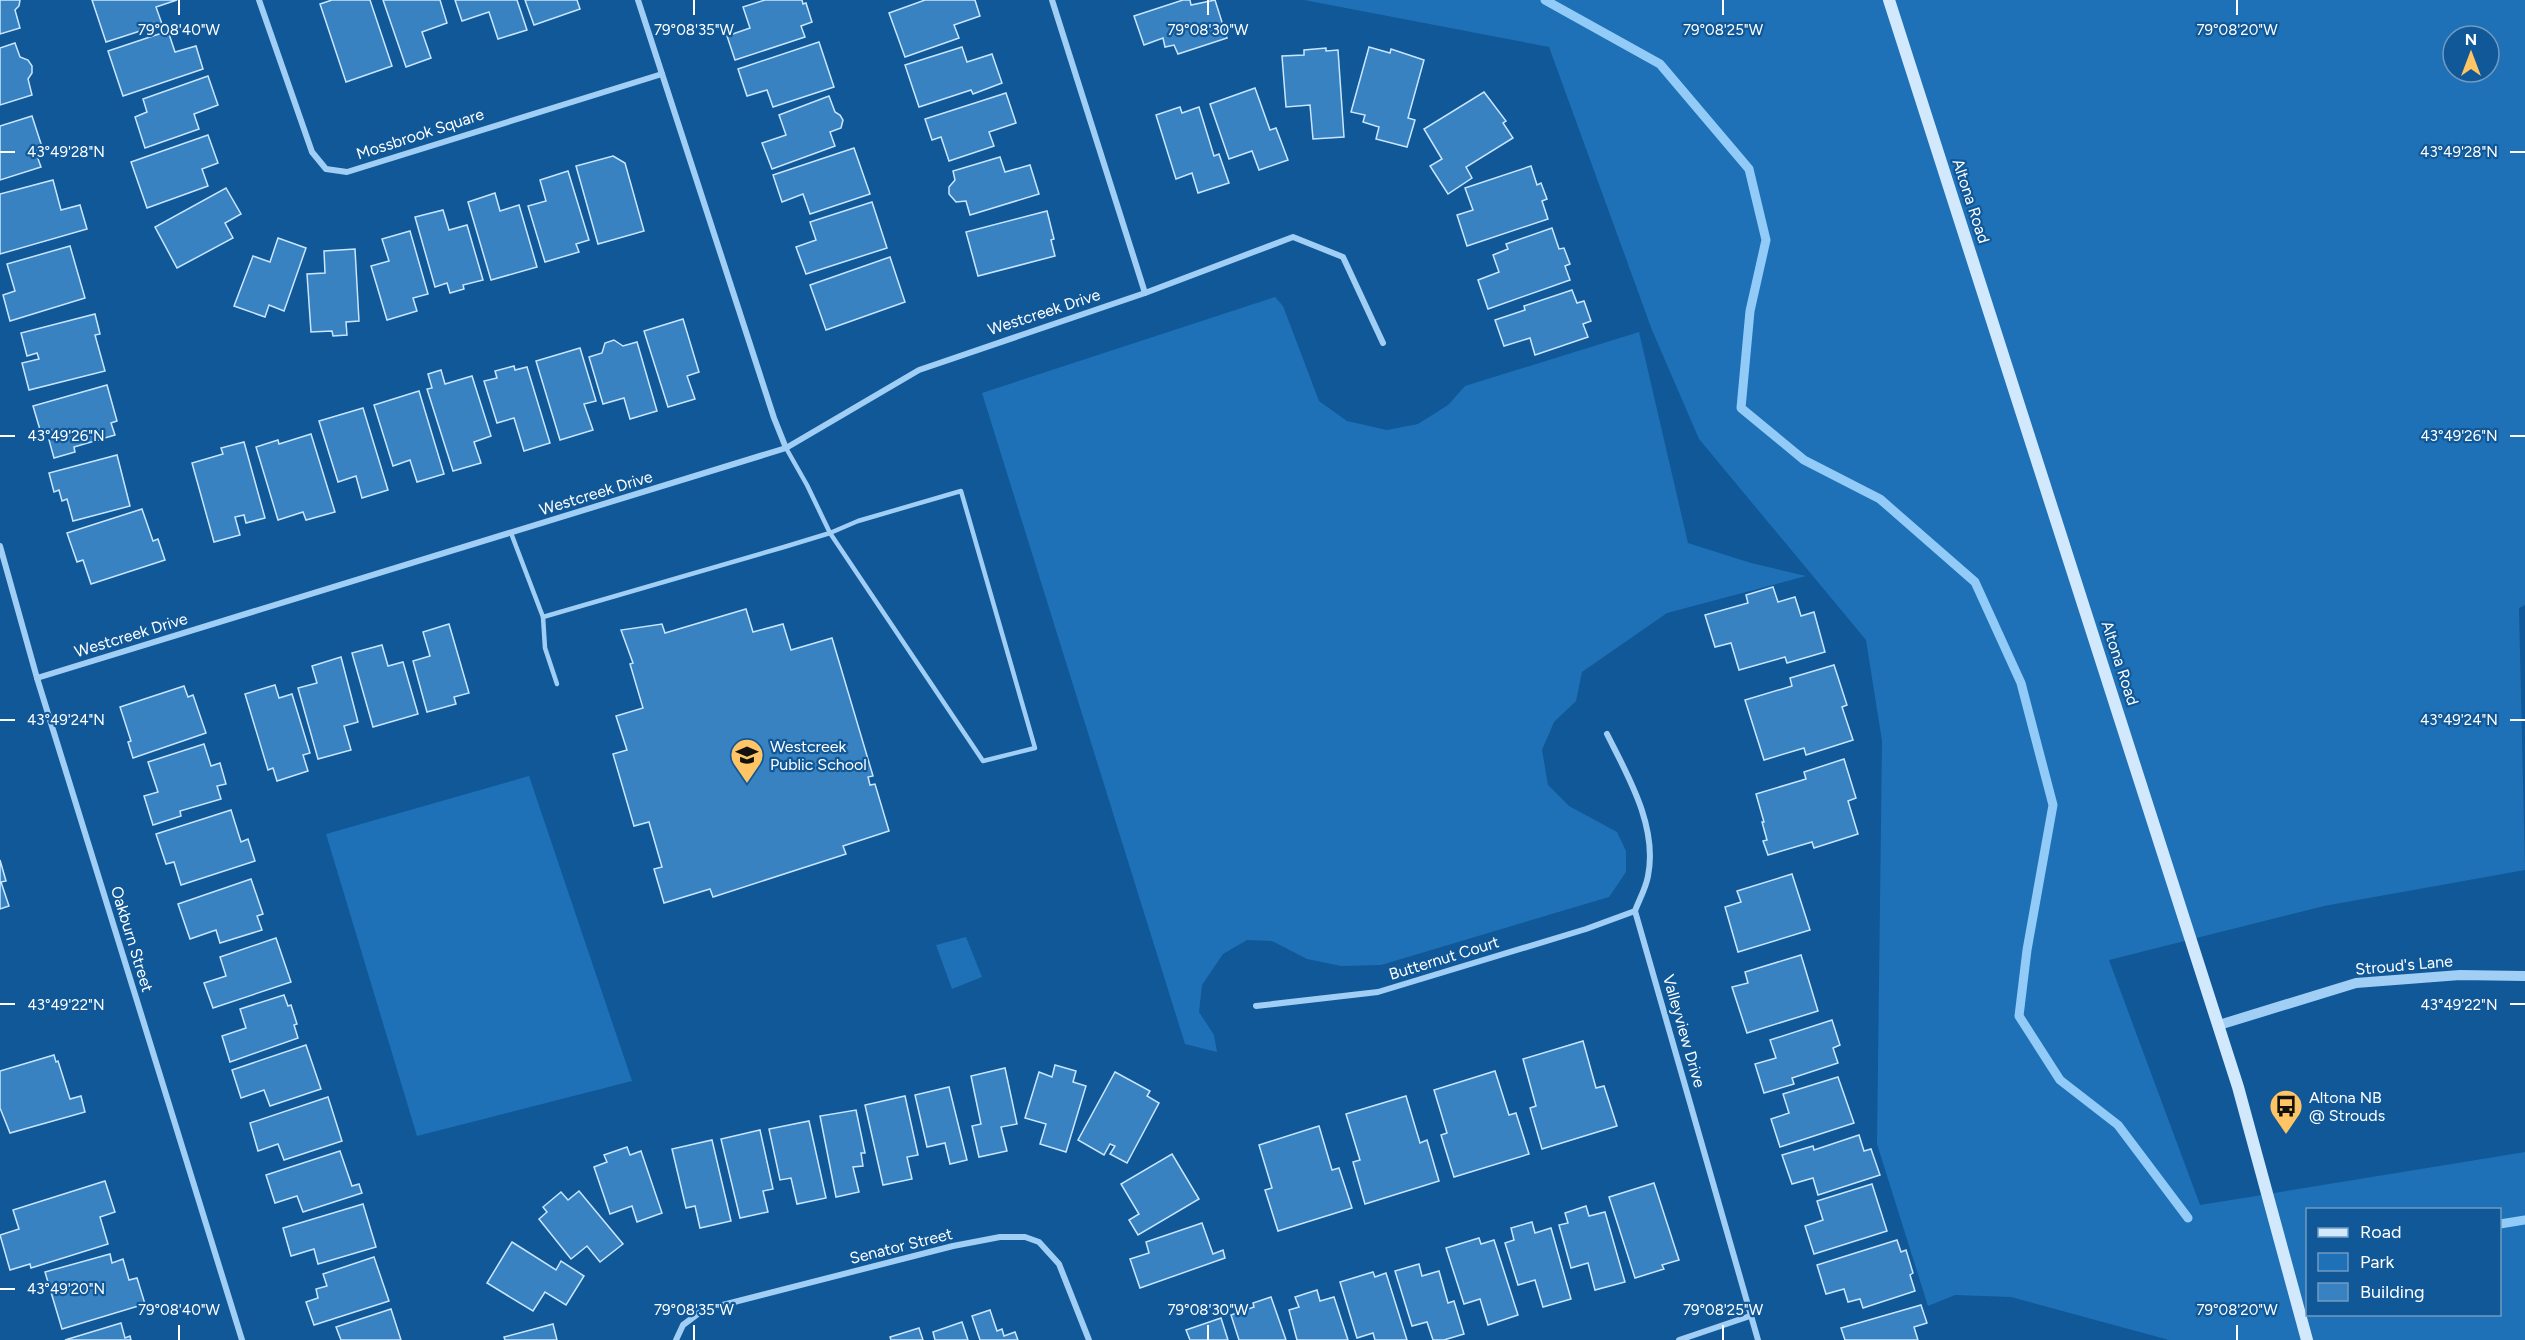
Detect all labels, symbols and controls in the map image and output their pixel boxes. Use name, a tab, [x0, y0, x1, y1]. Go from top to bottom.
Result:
text: 79°08'40"W	[138, 21, 221, 39]
text: 79°08'35"W	[654, 21, 735, 39]
text: 79°08'30"W	[1168, 21, 1249, 39]
text: 79°08'25"W	[1683, 21, 1764, 39]
text: 79°08'20"W	[2196, 21, 2278, 39]
north arrow	[2441, 24, 2501, 84]
text: N	[2465, 30, 2477, 49]
street label: Mossbrook Square	[354, 104, 486, 164]
text: 43°49'28"N	[27, 143, 105, 161]
text: 43°49'28"N	[2420, 143, 2498, 161]
street label: Altona Road	[1948, 156, 1994, 246]
street label: Westcreek Drive	[985, 285, 1103, 339]
text: 43°49'26"N	[27, 427, 105, 445]
text: 43°49'26"N	[2420, 427, 2498, 445]
street label: Westcreek Drive	[537, 467, 655, 519]
street label: Westcreek Drive	[72, 609, 190, 661]
street label: Altona Road	[2097, 618, 2143, 708]
text: 43°49'24"N	[27, 711, 105, 729]
text: 43°49'24"N	[2420, 711, 2498, 729]
school or university icon: Westcreek Public School	[729, 737, 765, 784]
place label: Westcreek Public School	[770, 737, 867, 774]
street label: Oakburn Street	[107, 884, 157, 994]
street label: Butternut Court	[1387, 932, 1501, 984]
street label: Stroud's Lane	[2355, 951, 2454, 979]
street label: Valleyview Drive	[1659, 972, 1709, 1090]
text: 43°49'22"N	[28, 996, 105, 1014]
text: 43°49'22"N	[2421, 996, 2498, 1014]
bus stop icon: Altona NB @ Strouds	[2268, 1088, 2304, 1135]
place label: Altona NB @ Strouds	[2309, 1088, 2385, 1125]
legend	[2306, 1208, 2501, 1316]
text: Road	[2360, 1221, 2401, 1243]
street label: Senator Street	[848, 1224, 954, 1268]
text: Park	[2360, 1251, 2395, 1273]
text: 43°49'20"N	[27, 1280, 105, 1298]
text: Building	[2360, 1281, 2425, 1303]
text: 79°08'40"W	[138, 1301, 221, 1319]
text: 79°08'35"W	[654, 1301, 735, 1319]
text: 79°08'30"W	[1168, 1301, 1249, 1319]
text: 79°08'25"W	[1683, 1301, 1764, 1319]
text: 79°08'20"W	[2196, 1301, 2278, 1319]

